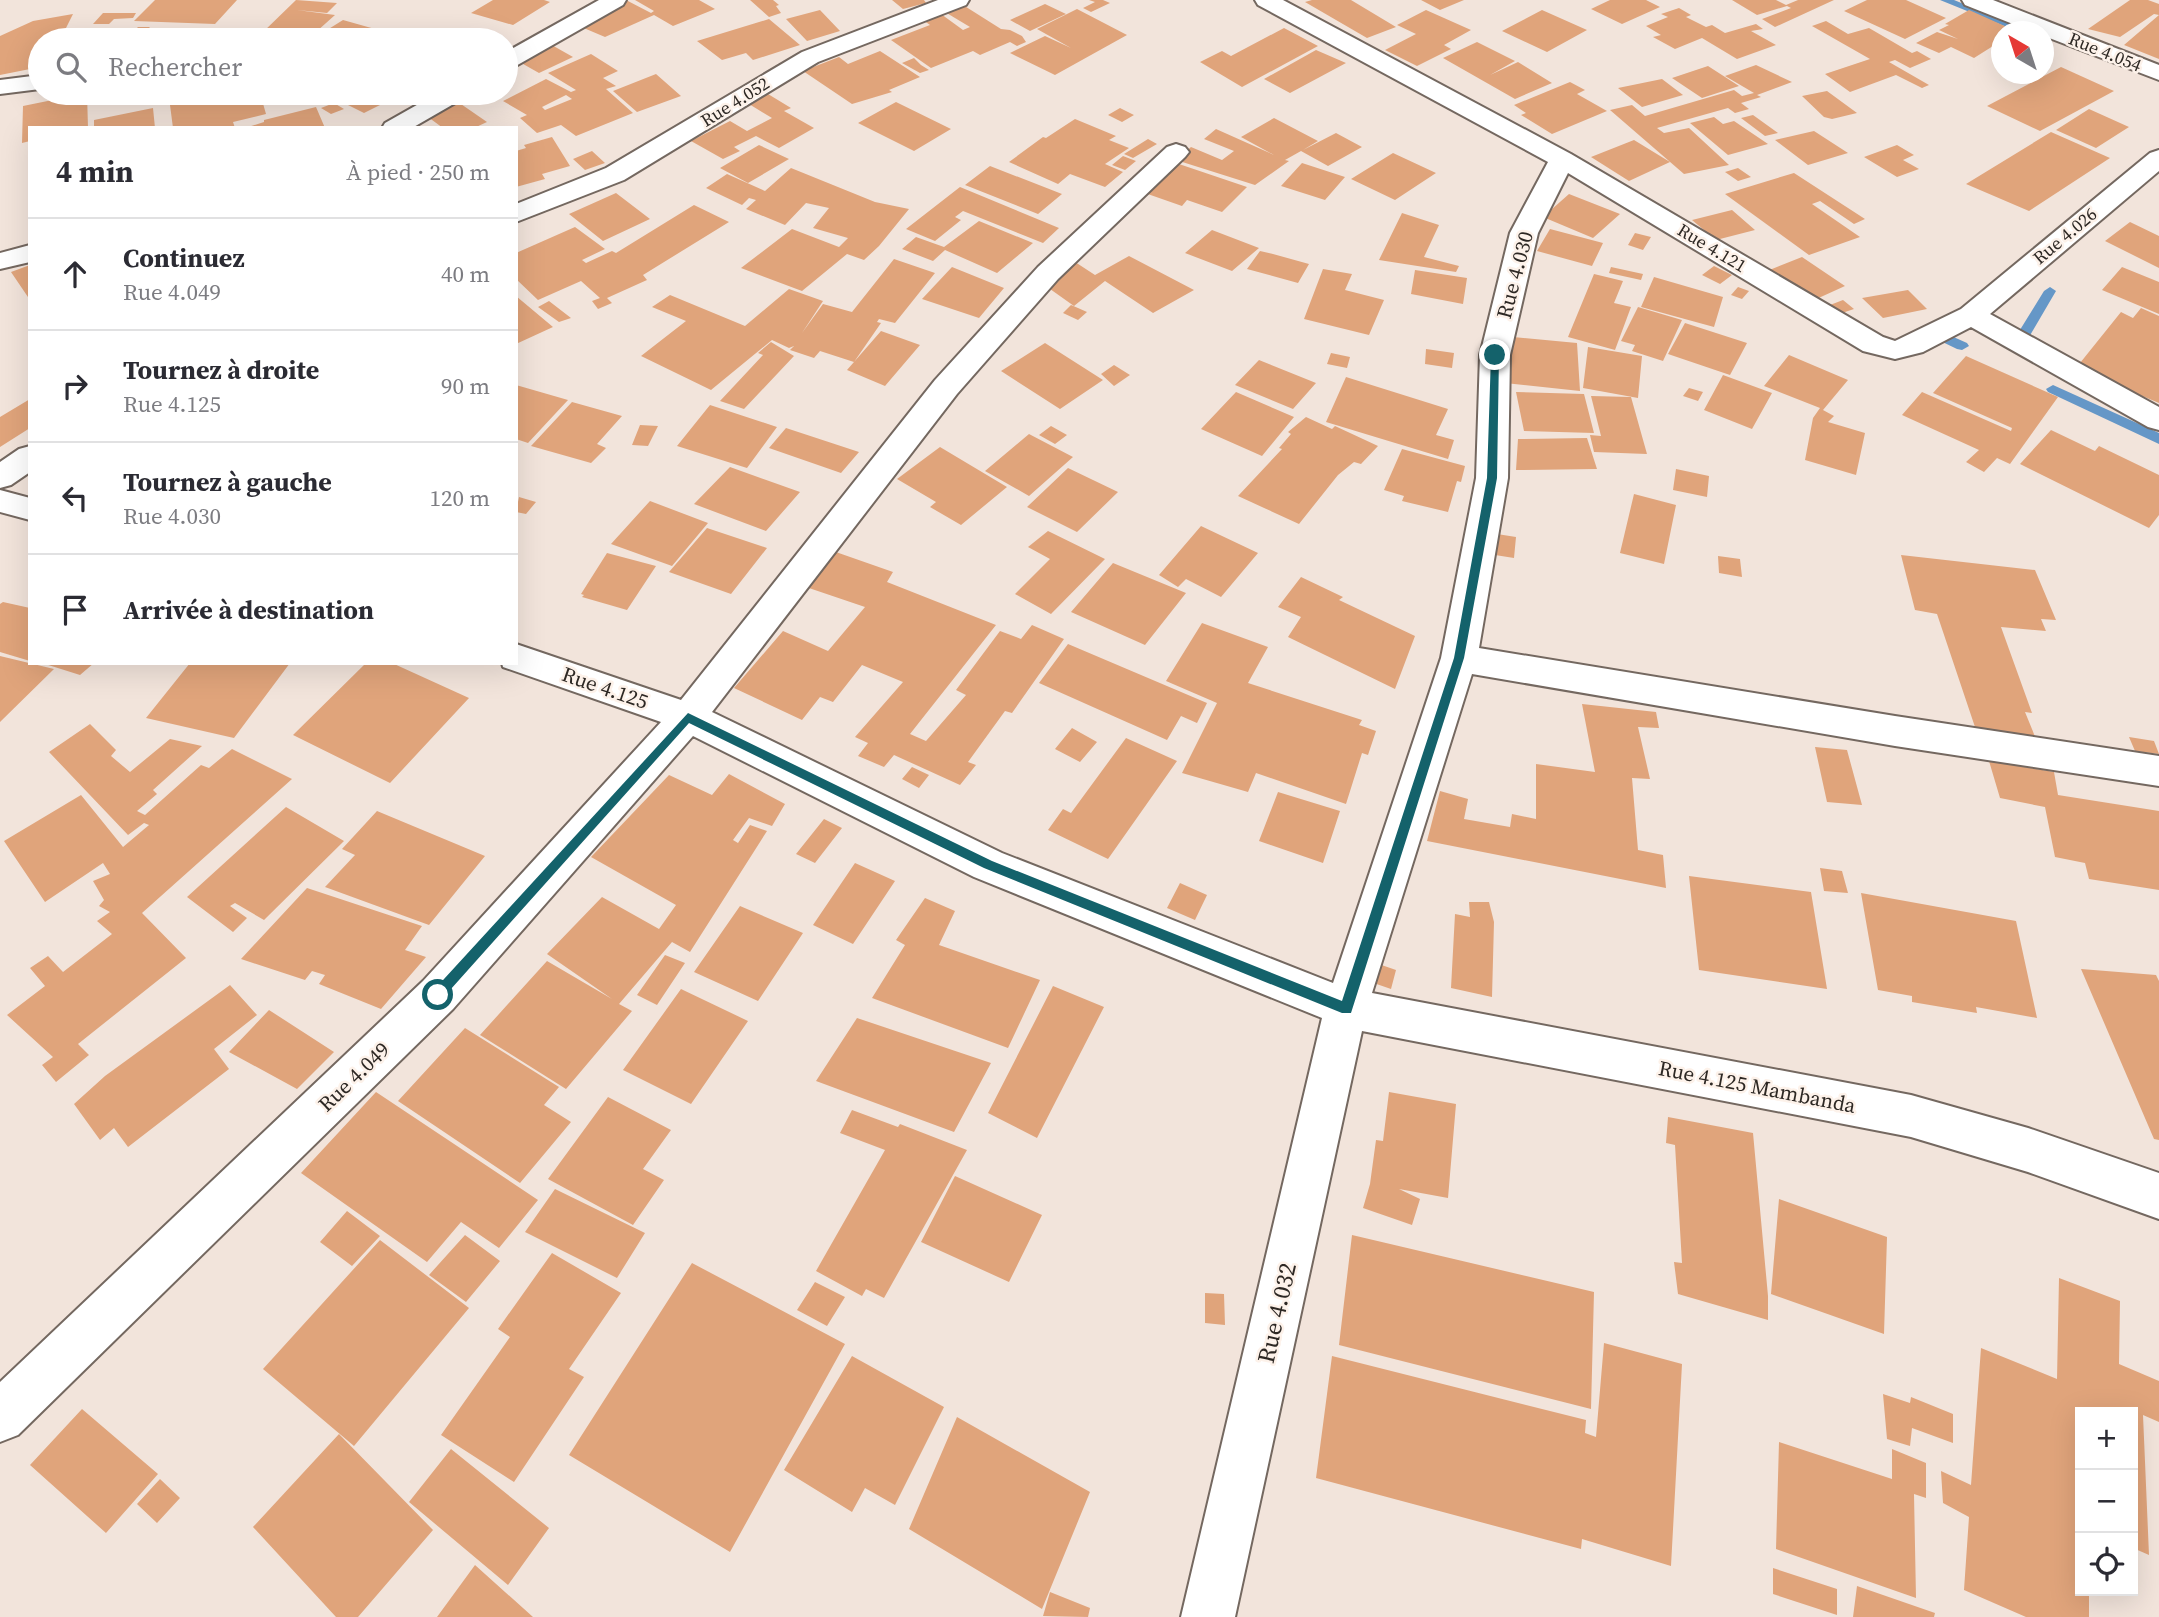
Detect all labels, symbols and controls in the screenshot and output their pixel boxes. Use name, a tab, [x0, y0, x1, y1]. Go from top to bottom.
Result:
north arrow	[1991, 21, 2054, 84]
street label: Rue 4.054	[2065, 26, 2145, 77]
search box	[28, 28, 518, 105]
icon: search	[52, 48, 90, 86]
text: Rechercher	[108, 49, 242, 85]
street label: Rue 4.052	[696, 71, 774, 132]
text: 4 min	[56, 151, 134, 192]
text: À pied · 250 m	[346, 156, 490, 188]
street label: Rue 4.026	[2027, 201, 2102, 270]
street label: Rue 4.121	[1673, 217, 1752, 278]
street label: Rue 4.030	[1489, 228, 1540, 322]
text: Continuez	[123, 240, 244, 276]
icon: ahead	[56, 255, 94, 293]
text: 40 m	[441, 258, 490, 290]
text: Rue 4.049	[123, 276, 221, 308]
route end	[1479, 339, 1510, 370]
text: Tournez à droite	[123, 352, 319, 388]
icon: right	[56, 367, 94, 405]
text: 90 m	[441, 370, 490, 402]
text: Rue 4.125	[123, 388, 221, 420]
text: Tournez à gauche	[123, 464, 332, 500]
icon: left	[56, 479, 94, 517]
text: 120 m	[429, 482, 490, 514]
text: Rue 4.030	[123, 500, 221, 532]
icon: arrive	[56, 591, 94, 629]
text: Arrivée à destination	[123, 592, 374, 628]
street label: Rue 4.125	[558, 659, 652, 716]
route start	[422, 979, 453, 1010]
street label: Rue 4.049	[311, 1035, 396, 1118]
street label: Rue 4.125 Mambanda	[1656, 1053, 1858, 1120]
street label: Rue 4.032	[1249, 1259, 1304, 1366]
map controls	[2075, 1407, 2138, 1596]
button: +	[2075, 1407, 2138, 1470]
button: −	[2075, 1470, 2138, 1533]
button: locate	[2075, 1533, 2138, 1596]

